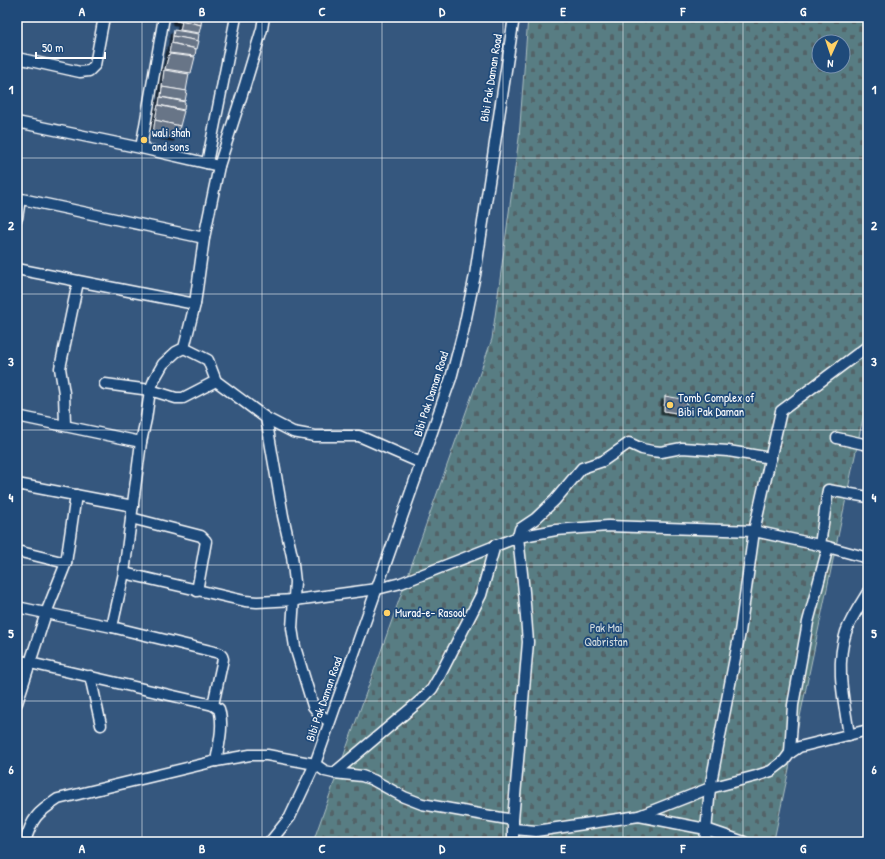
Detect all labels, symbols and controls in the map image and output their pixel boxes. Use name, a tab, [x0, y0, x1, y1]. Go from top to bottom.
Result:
text: A	[79, 2, 86, 20]
text: B	[199, 2, 206, 20]
text: C	[318, 2, 326, 20]
text: D	[439, 2, 446, 20]
text: E	[560, 2, 566, 20]
text: F	[680, 2, 687, 20]
text: G	[800, 2, 807, 20]
street label: Bibi Pak Daman Road	[475, 33, 506, 123]
scale bar	[36, 34, 105, 60]
north arrow	[811, 34, 851, 74]
text: 50 m	[42, 39, 63, 56]
text: N	[827, 57, 834, 71]
text: 1	[9, 80, 14, 98]
text: 1	[872, 80, 877, 98]
place label: wali shah and sons	[152, 124, 190, 155]
marker: wali shah and sons	[139, 135, 149, 145]
text: 2	[8, 216, 15, 234]
text: 2	[871, 216, 878, 234]
street label: Bibi Pak Daman Road	[409, 349, 452, 439]
text: 3	[8, 352, 14, 370]
text: 3	[871, 352, 877, 370]
place label: Tomb Complex of Bibi Pak Daman	[678, 389, 755, 420]
marker: Tomb Complex of Bibi Pak Daman	[665, 400, 675, 410]
text: 4	[9, 488, 14, 506]
text: 4	[872, 488, 877, 506]
place label: Murad-e- Rasool	[395, 604, 467, 621]
marker: Murad-e- Rasool	[382, 608, 392, 618]
park label: Pak Mai Qabristan	[584, 619, 628, 650]
text: 5	[8, 624, 14, 642]
text: 5	[871, 624, 877, 642]
street label: Bibi Pak Daman Road	[301, 654, 346, 743]
text: 6	[8, 760, 14, 778]
text: 6	[871, 760, 877, 778]
text: A	[79, 839, 86, 857]
text: B	[199, 839, 206, 857]
text: C	[318, 839, 326, 857]
text: D	[439, 839, 446, 857]
text: E	[560, 839, 566, 857]
text: F	[680, 839, 687, 857]
text: G	[800, 839, 807, 857]

